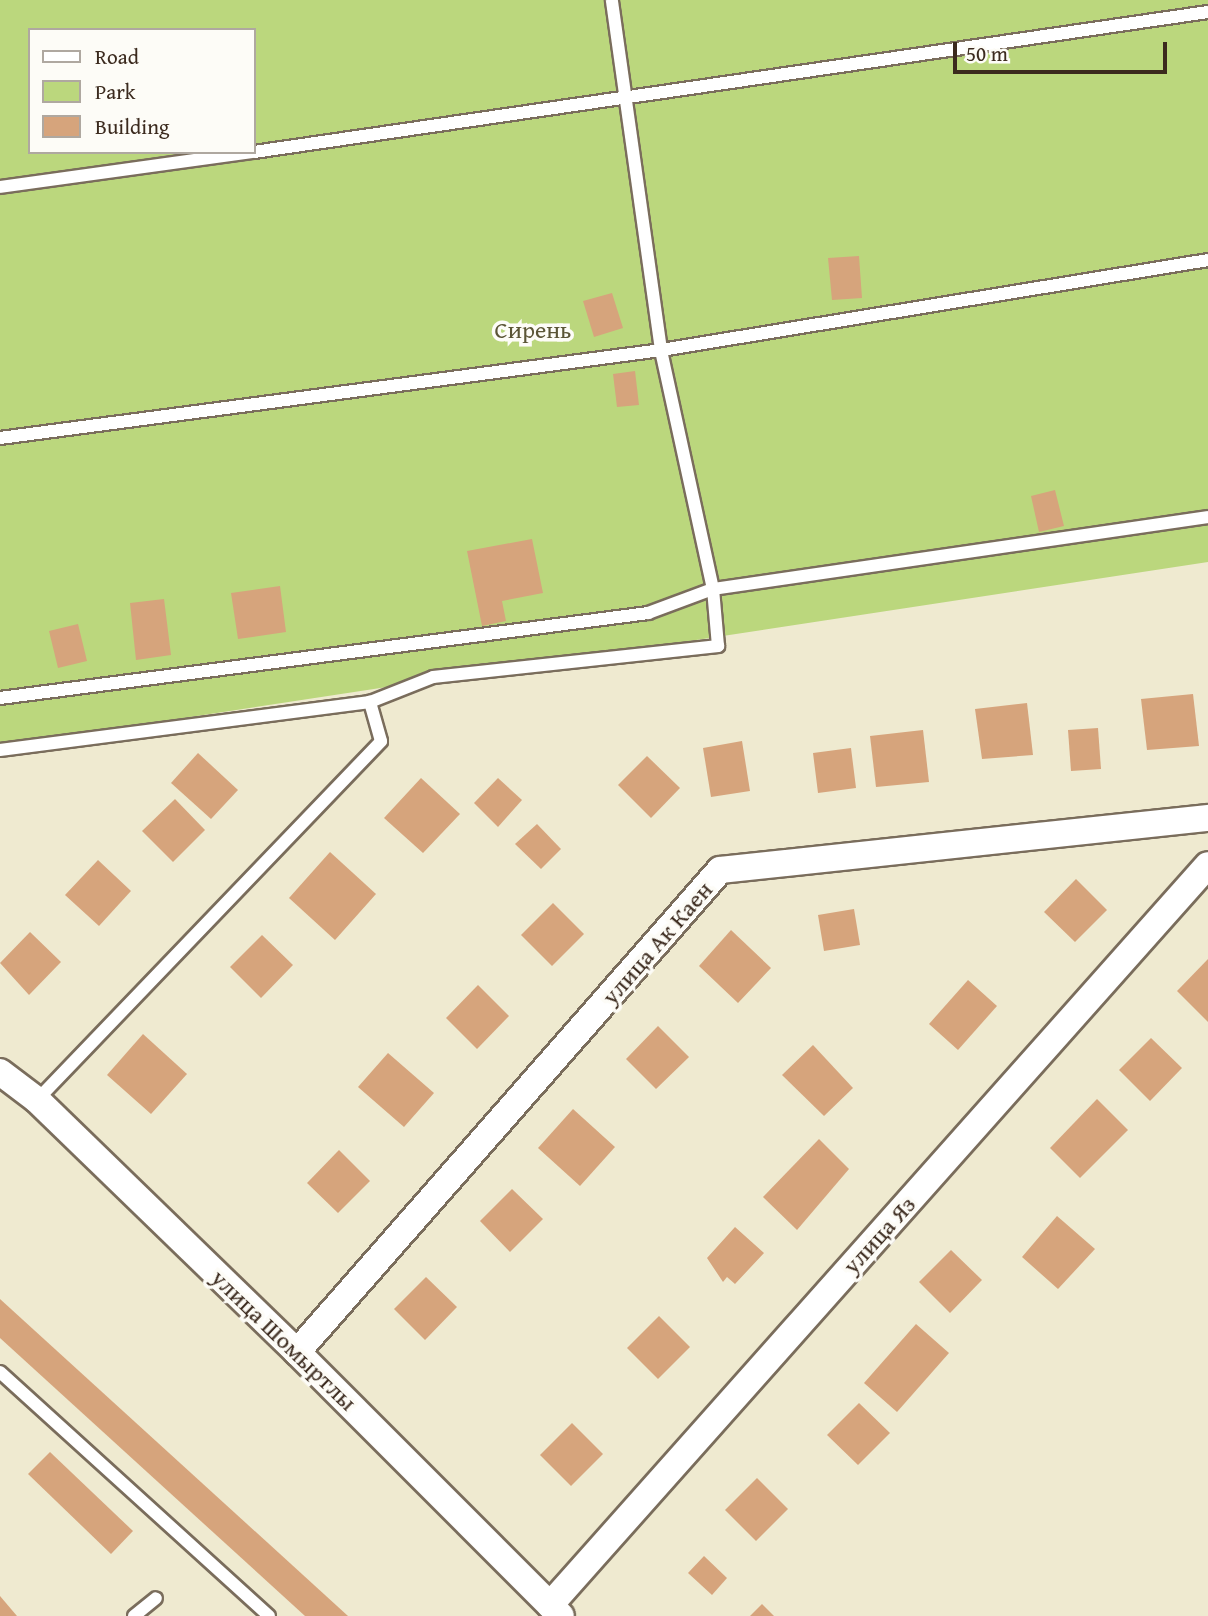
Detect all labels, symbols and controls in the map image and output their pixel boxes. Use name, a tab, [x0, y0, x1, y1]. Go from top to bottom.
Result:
legend	[28, 28, 256, 154]
scale bar	[956, 28, 1170, 72]
text: 50 m	[966, 38, 1008, 69]
text: Road	[95, 41, 139, 72]
text: Park	[95, 76, 136, 107]
text: Building	[95, 111, 169, 142]
park label: Сирень	[495, 316, 571, 344]
street label: улица Ак Каен	[596, 876, 718, 1010]
street label: улица Яз	[837, 1190, 921, 1280]
street label: улица Шомыртлы	[205, 1263, 363, 1417]

